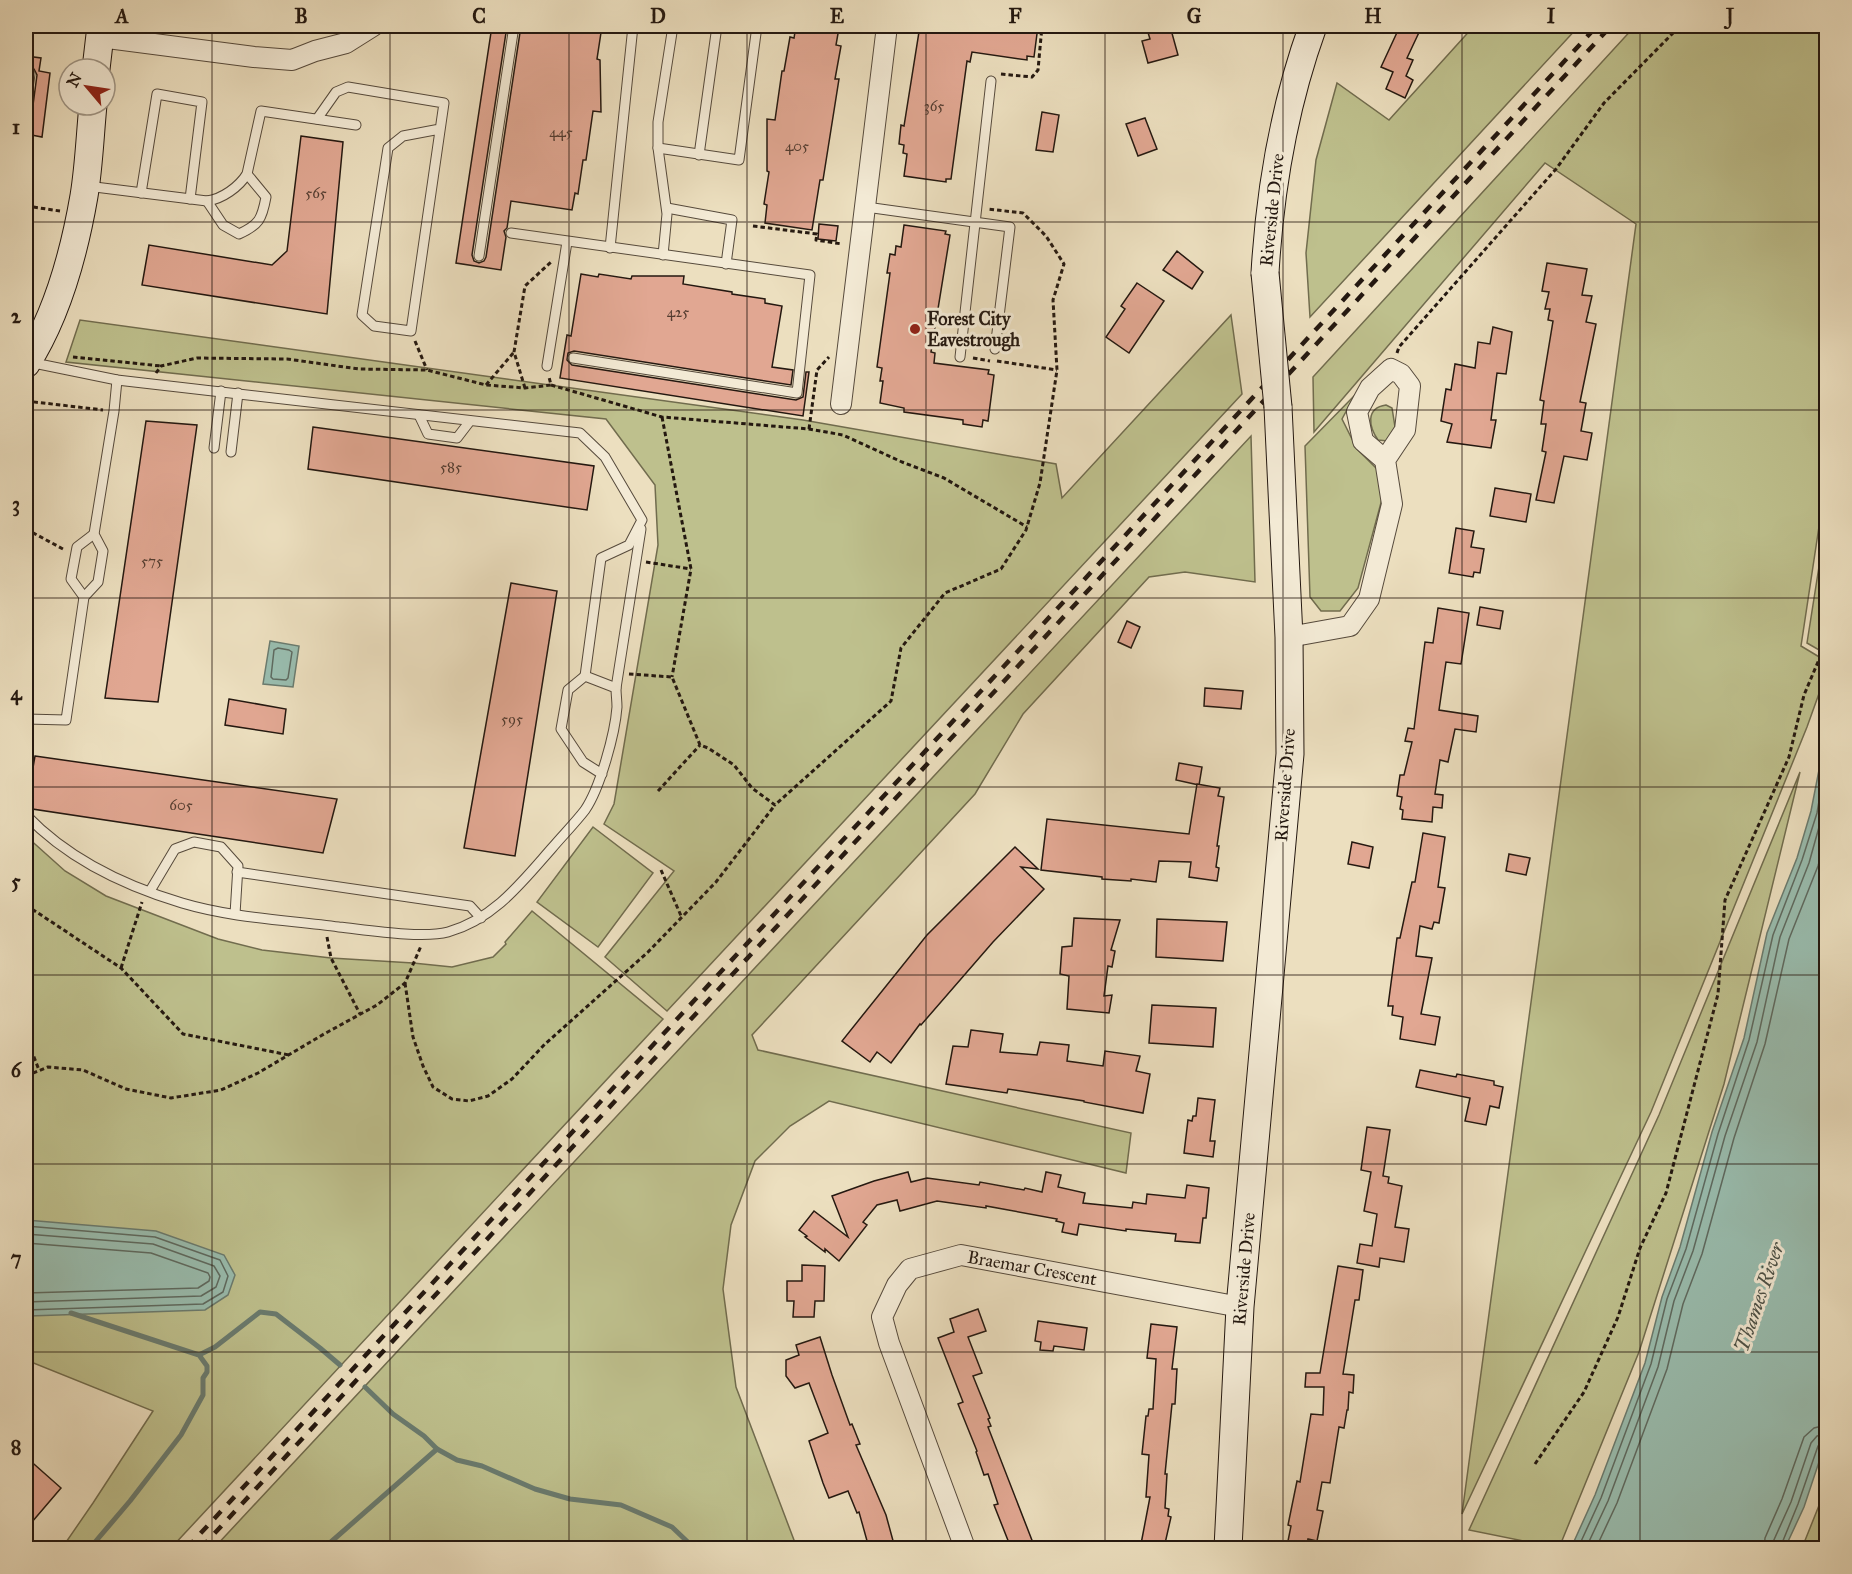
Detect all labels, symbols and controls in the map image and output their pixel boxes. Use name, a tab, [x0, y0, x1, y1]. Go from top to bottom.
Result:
text: A	[113, 4, 129, 28]
text: B	[294, 4, 308, 28]
text: C	[472, 4, 486, 28]
text: D	[650, 4, 666, 28]
text: E	[830, 4, 845, 28]
text: F	[1008, 4, 1022, 28]
text: G	[1187, 4, 1202, 28]
text: H	[1364, 4, 1382, 28]
text: I	[1547, 4, 1556, 28]
text: J	[1723, 4, 1735, 30]
north arrow	[57, 57, 117, 117]
text: N	[63, 69, 86, 91]
house number: 365	[924, 97, 944, 115]
text: 1	[12, 115, 20, 139]
house number: 445	[549, 123, 573, 141]
house number: 405	[785, 137, 809, 155]
street label: Riverside Drive	[1255, 152, 1289, 268]
house number: 565	[305, 184, 327, 202]
house number: 425	[667, 303, 689, 321]
text: 2	[11, 304, 22, 328]
place label: Forest City Eavestrough	[927, 308, 1021, 352]
marker: Forest City Eavestrough	[908, 322, 922, 336]
house number: 585	[440, 458, 462, 476]
text: 3	[12, 492, 20, 517]
house number: 575	[141, 552, 163, 570]
text: 4	[10, 681, 22, 706]
house number: 595	[501, 710, 523, 728]
street label: Riverside Drive	[1270, 728, 1300, 842]
house number: 605	[169, 796, 193, 814]
text: 5	[11, 869, 21, 893]
text: 6	[11, 1058, 23, 1082]
street label: Riverside Drive	[1228, 1211, 1260, 1327]
water label: Thames River	[1729, 1238, 1789, 1355]
text: 7	[11, 1246, 22, 1270]
street label: Braemar Crescent	[966, 1246, 1099, 1290]
text: 8	[11, 1435, 21, 1459]

